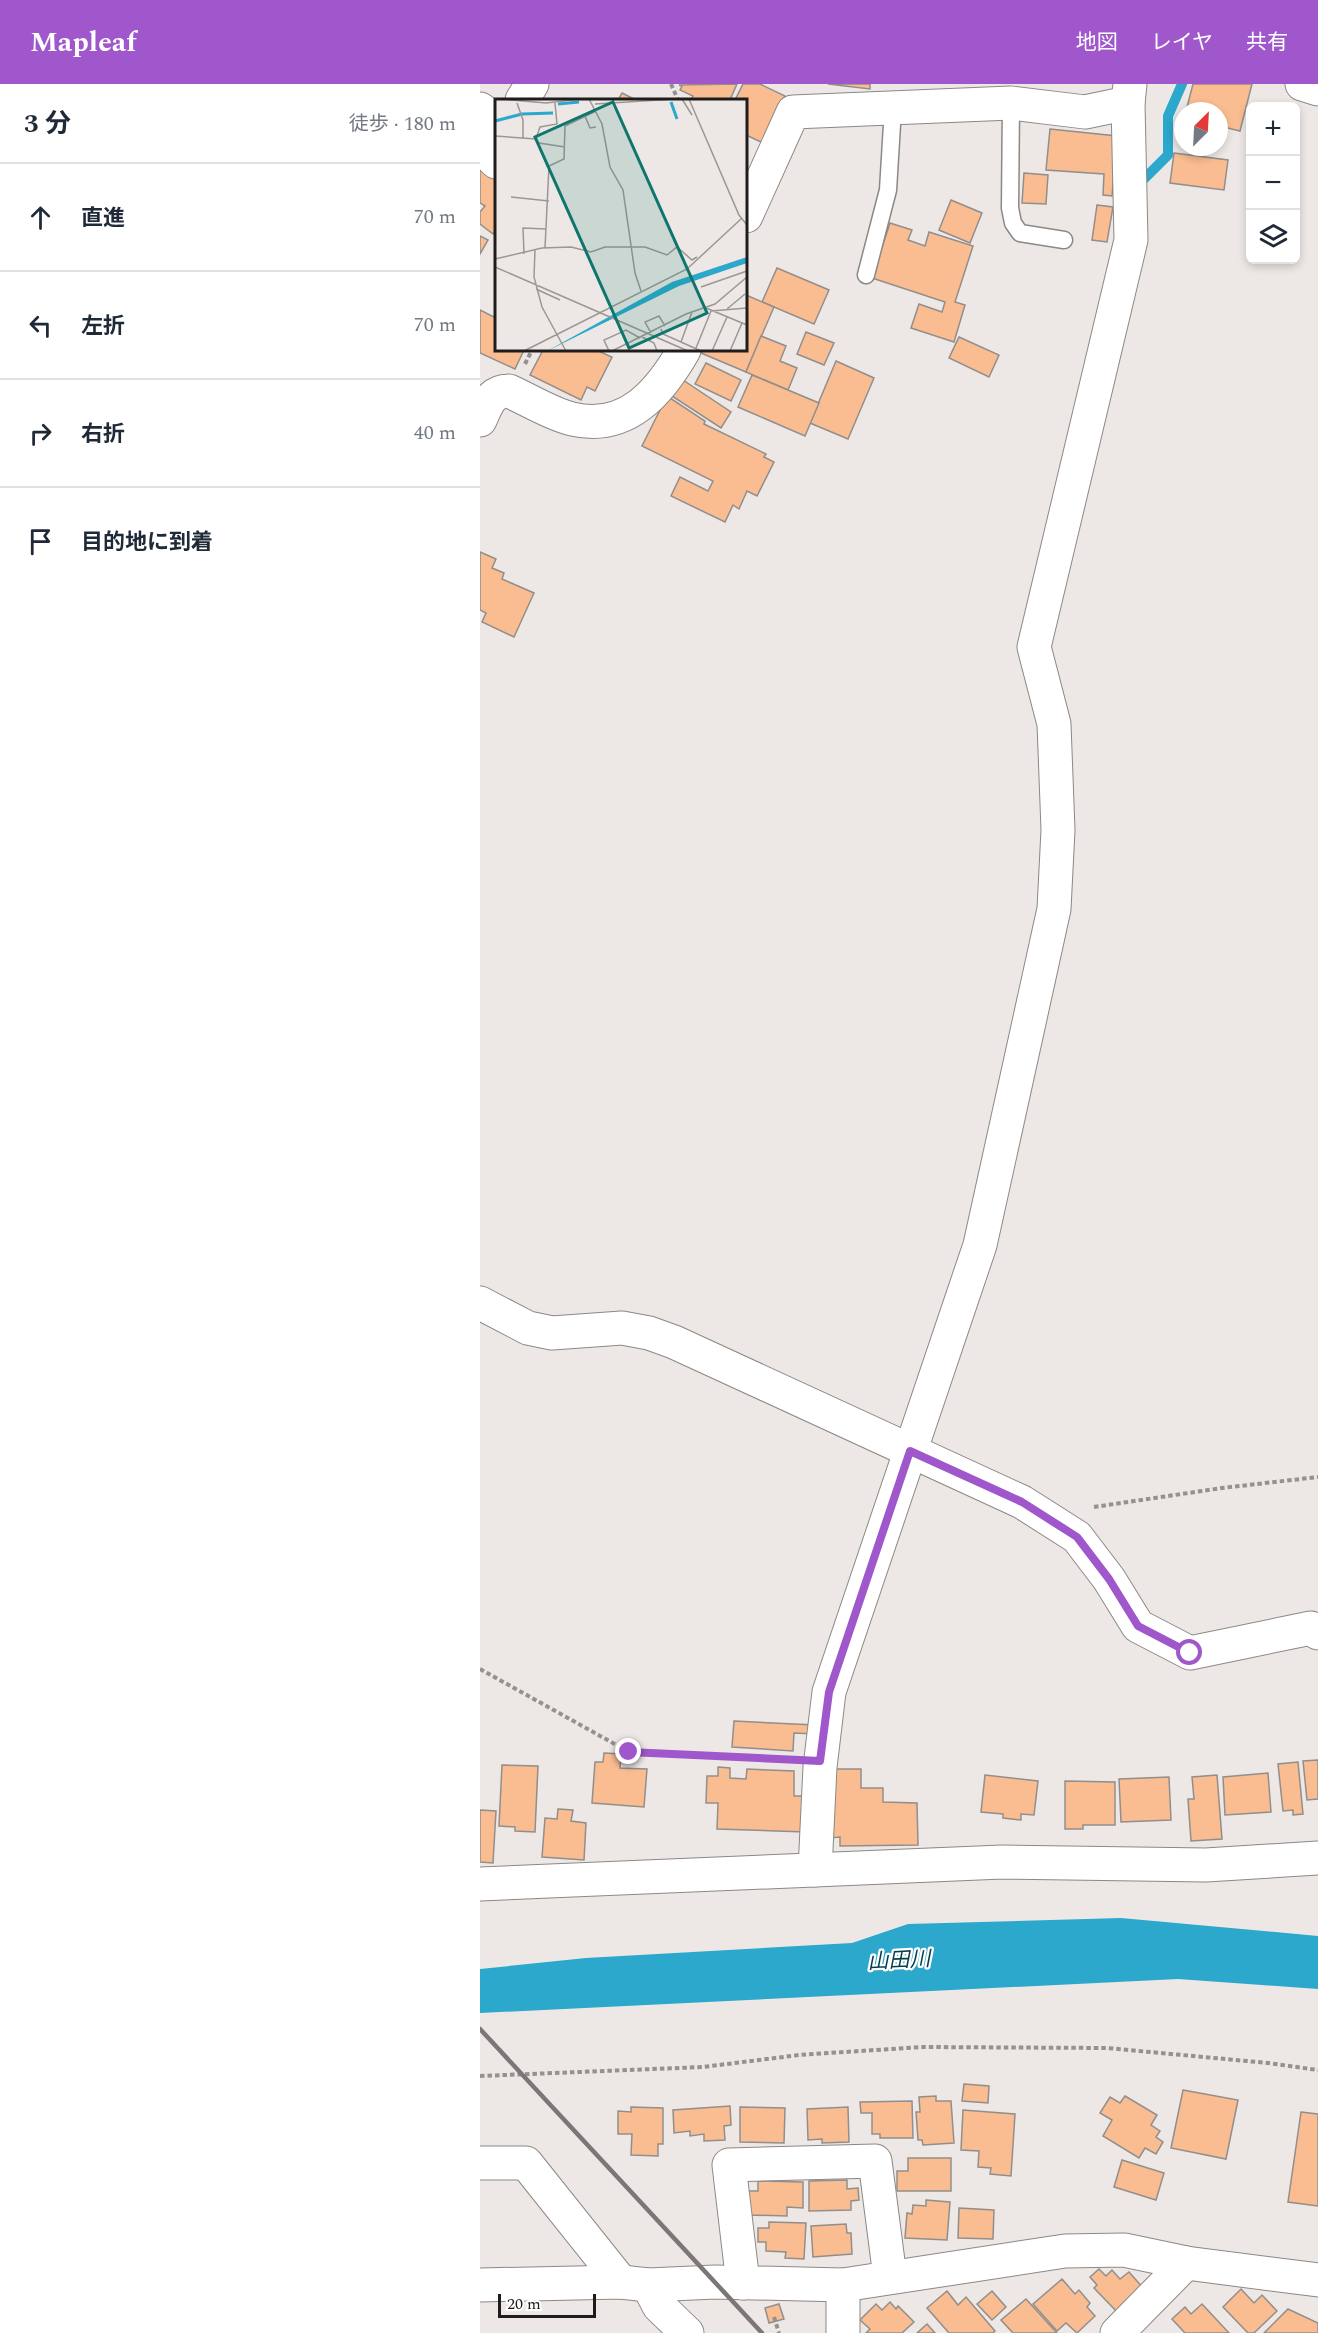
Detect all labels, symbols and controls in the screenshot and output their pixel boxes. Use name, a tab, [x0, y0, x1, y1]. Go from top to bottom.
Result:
text: Mapleaf	[30, 21, 137, 64]
text: 地図	[1076, 27, 1118, 59]
text: レイヤ	[1151, 27, 1213, 59]
text: 共有	[1246, 27, 1288, 59]
inset map	[495, 99, 747, 351]
north arrow	[1174, 102, 1228, 156]
map controls	[1246, 102, 1300, 264]
button: +	[1246, 102, 1300, 156]
text: 3 分	[24, 104, 71, 144]
text: 徒歩 · 180 m	[349, 109, 456, 139]
button: −	[1246, 156, 1300, 210]
icon: ahead	[24, 201, 57, 234]
text: 直進	[81, 202, 125, 235]
text: 70 m	[414, 202, 456, 232]
button: layers	[1246, 210, 1300, 264]
icon: left	[24, 309, 57, 342]
text: 左折	[81, 310, 125, 343]
text: 70 m	[414, 310, 456, 340]
icon: right	[24, 417, 57, 450]
text: 右折	[81, 418, 125, 451]
text: 40 m	[414, 418, 456, 448]
icon: arrive	[24, 525, 57, 558]
text: 目的地に到着	[81, 526, 213, 559]
route start	[1176, 1639, 1202, 1665]
route end	[615, 1738, 641, 1764]
water label: 山田川	[867, 1943, 933, 1979]
scale bar	[498, 2291, 596, 2318]
text: 20 m	[507, 2292, 541, 2316]

